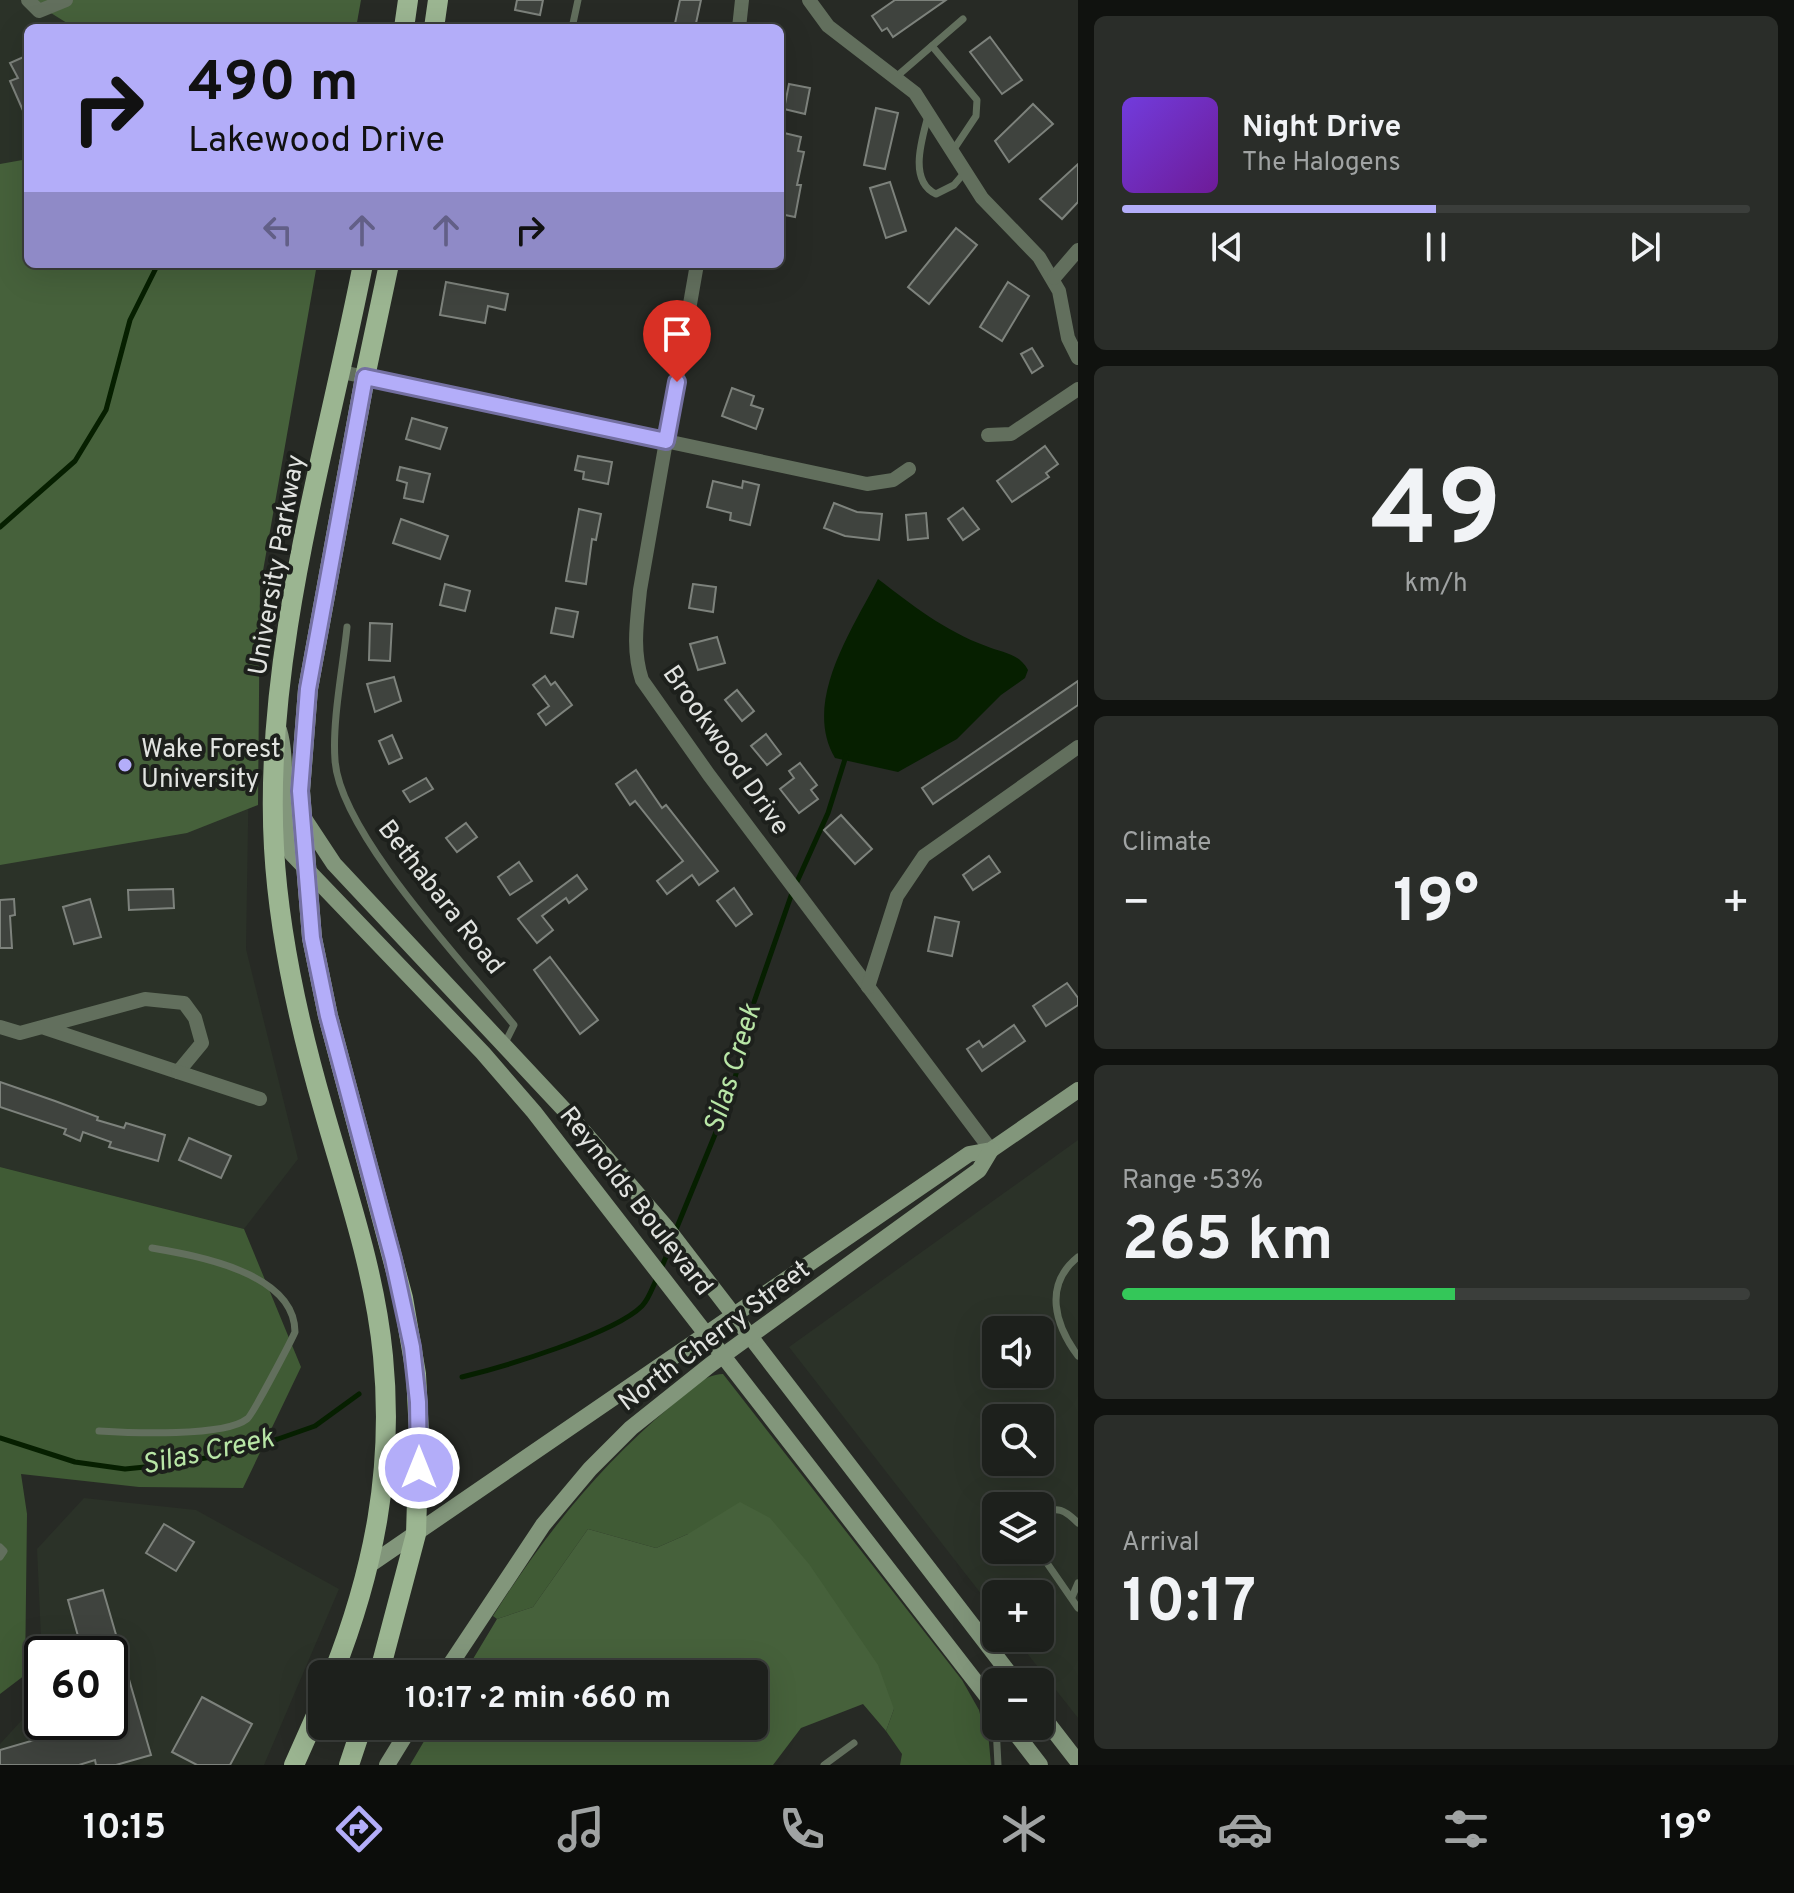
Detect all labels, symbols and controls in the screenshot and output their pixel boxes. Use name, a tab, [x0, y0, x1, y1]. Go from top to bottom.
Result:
text: 490 m	[188, 50, 359, 120]
icon: right	[56, 56, 160, 160]
text: Night Drive	[1242, 110, 1401, 147]
text: Lakewood Drive	[188, 119, 445, 165]
text: The Halogens	[1242, 147, 1401, 180]
icon: left	[256, 208, 300, 252]
icon: ahead	[340, 208, 384, 252]
icon: ahead	[424, 208, 468, 252]
icon: right	[508, 208, 552, 252]
icon: previous	[1205, 225, 1249, 269]
icon: pause	[1414, 225, 1458, 269]
icon: next	[1623, 225, 1667, 269]
pin	[643, 300, 711, 382]
icon: arrive	[655, 312, 699, 356]
text: 49	[1371, 450, 1501, 582]
street label: University Parkway	[242, 452, 314, 678]
text: km/h	[1404, 568, 1468, 601]
street label: Brookwood Drive	[654, 660, 796, 842]
place label: Wake Forest University	[141, 734, 281, 797]
marker: Wake Forest University	[116, 756, 134, 774]
street label: Bethabara Road	[369, 814, 511, 982]
text: Climate	[1122, 827, 1211, 860]
text: 19°	[1393, 867, 1479, 943]
text: −	[1122, 877, 1150, 933]
text: +	[1722, 877, 1750, 933]
water label: Silas Creek	[697, 999, 771, 1138]
street label: Reynolds Boulevard	[551, 1101, 719, 1303]
text: Range · 53%	[1122, 1165, 1263, 1198]
text: 265 km	[1122, 1205, 1333, 1281]
street label: North Cherry Street	[613, 1254, 817, 1420]
map controls	[982, 1316, 1054, 1740]
button: sound	[982, 1316, 1054, 1388]
button: search	[982, 1404, 1054, 1476]
water label: Silas Creek	[139, 1421, 278, 1485]
position arrow	[377, 1426, 461, 1510]
button: layers	[982, 1492, 1054, 1564]
text: Arrival	[1122, 1527, 1200, 1560]
text: 10:17	[1122, 1567, 1256, 1643]
button: +	[982, 1580, 1054, 1652]
speed limit sign: 60	[24, 1636, 128, 1740]
button: −	[982, 1668, 1054, 1740]
text: 10:17 · 2 min · 660 m	[405, 1681, 671, 1718]
icon: directions	[331, 1801, 387, 1857]
icon: music	[553, 1801, 609, 1857]
icon: phone	[774, 1801, 830, 1857]
icon: climate	[996, 1801, 1052, 1857]
icon: car	[1217, 1801, 1273, 1857]
icon: filters	[1438, 1801, 1494, 1857]
text: 10:15	[83, 1806, 166, 1852]
text: 19°	[1660, 1806, 1711, 1852]

